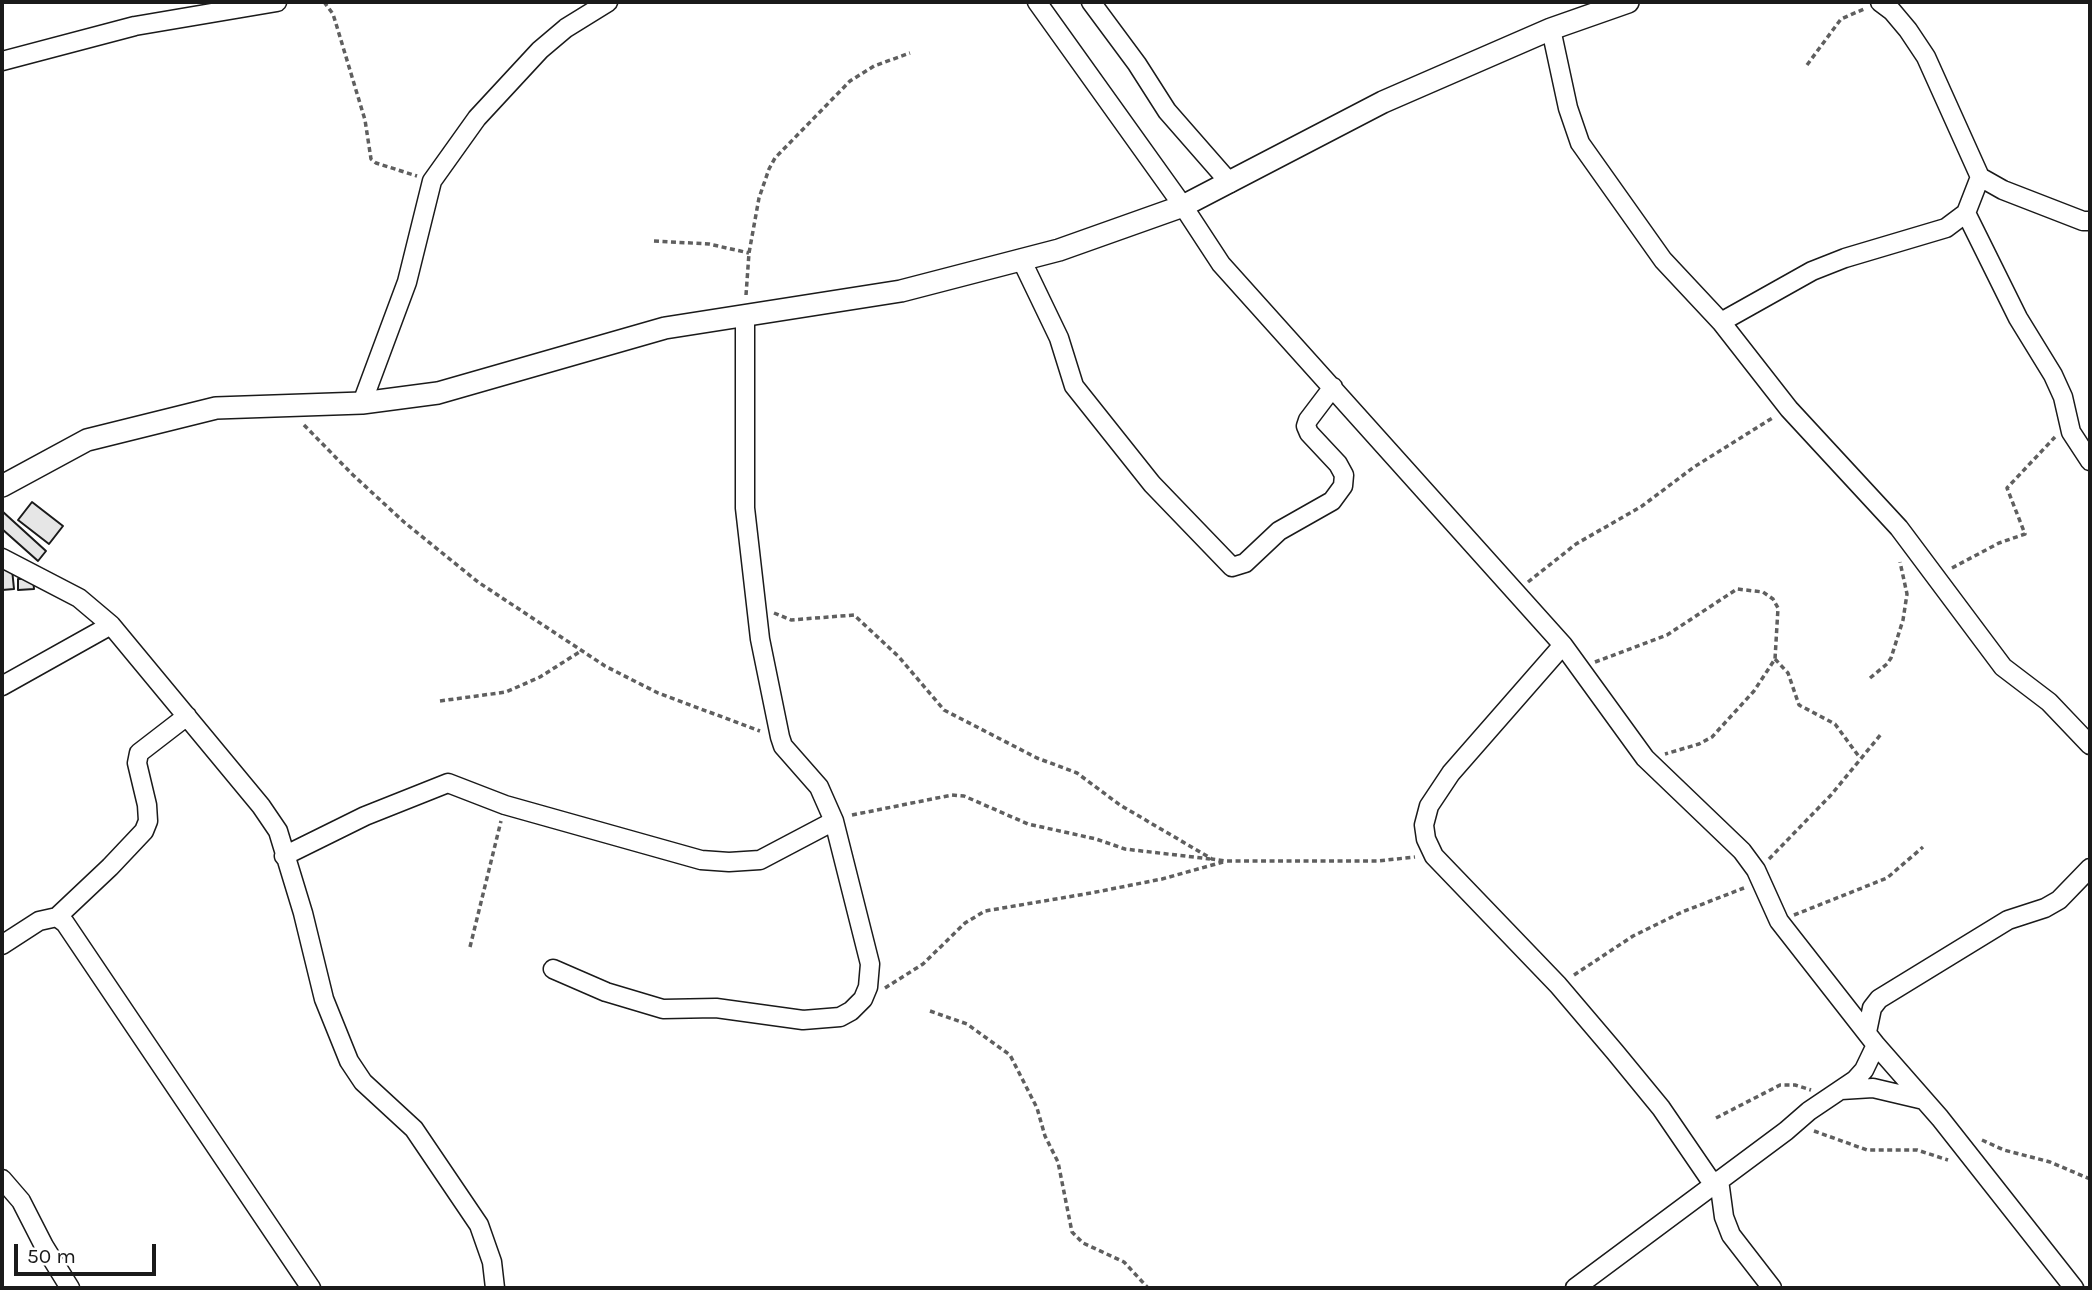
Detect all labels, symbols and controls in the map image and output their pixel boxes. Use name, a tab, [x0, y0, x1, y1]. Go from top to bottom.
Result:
scale bar	[18, 1230, 159, 1274]
text: 50 m	[27, 1244, 76, 1268]

